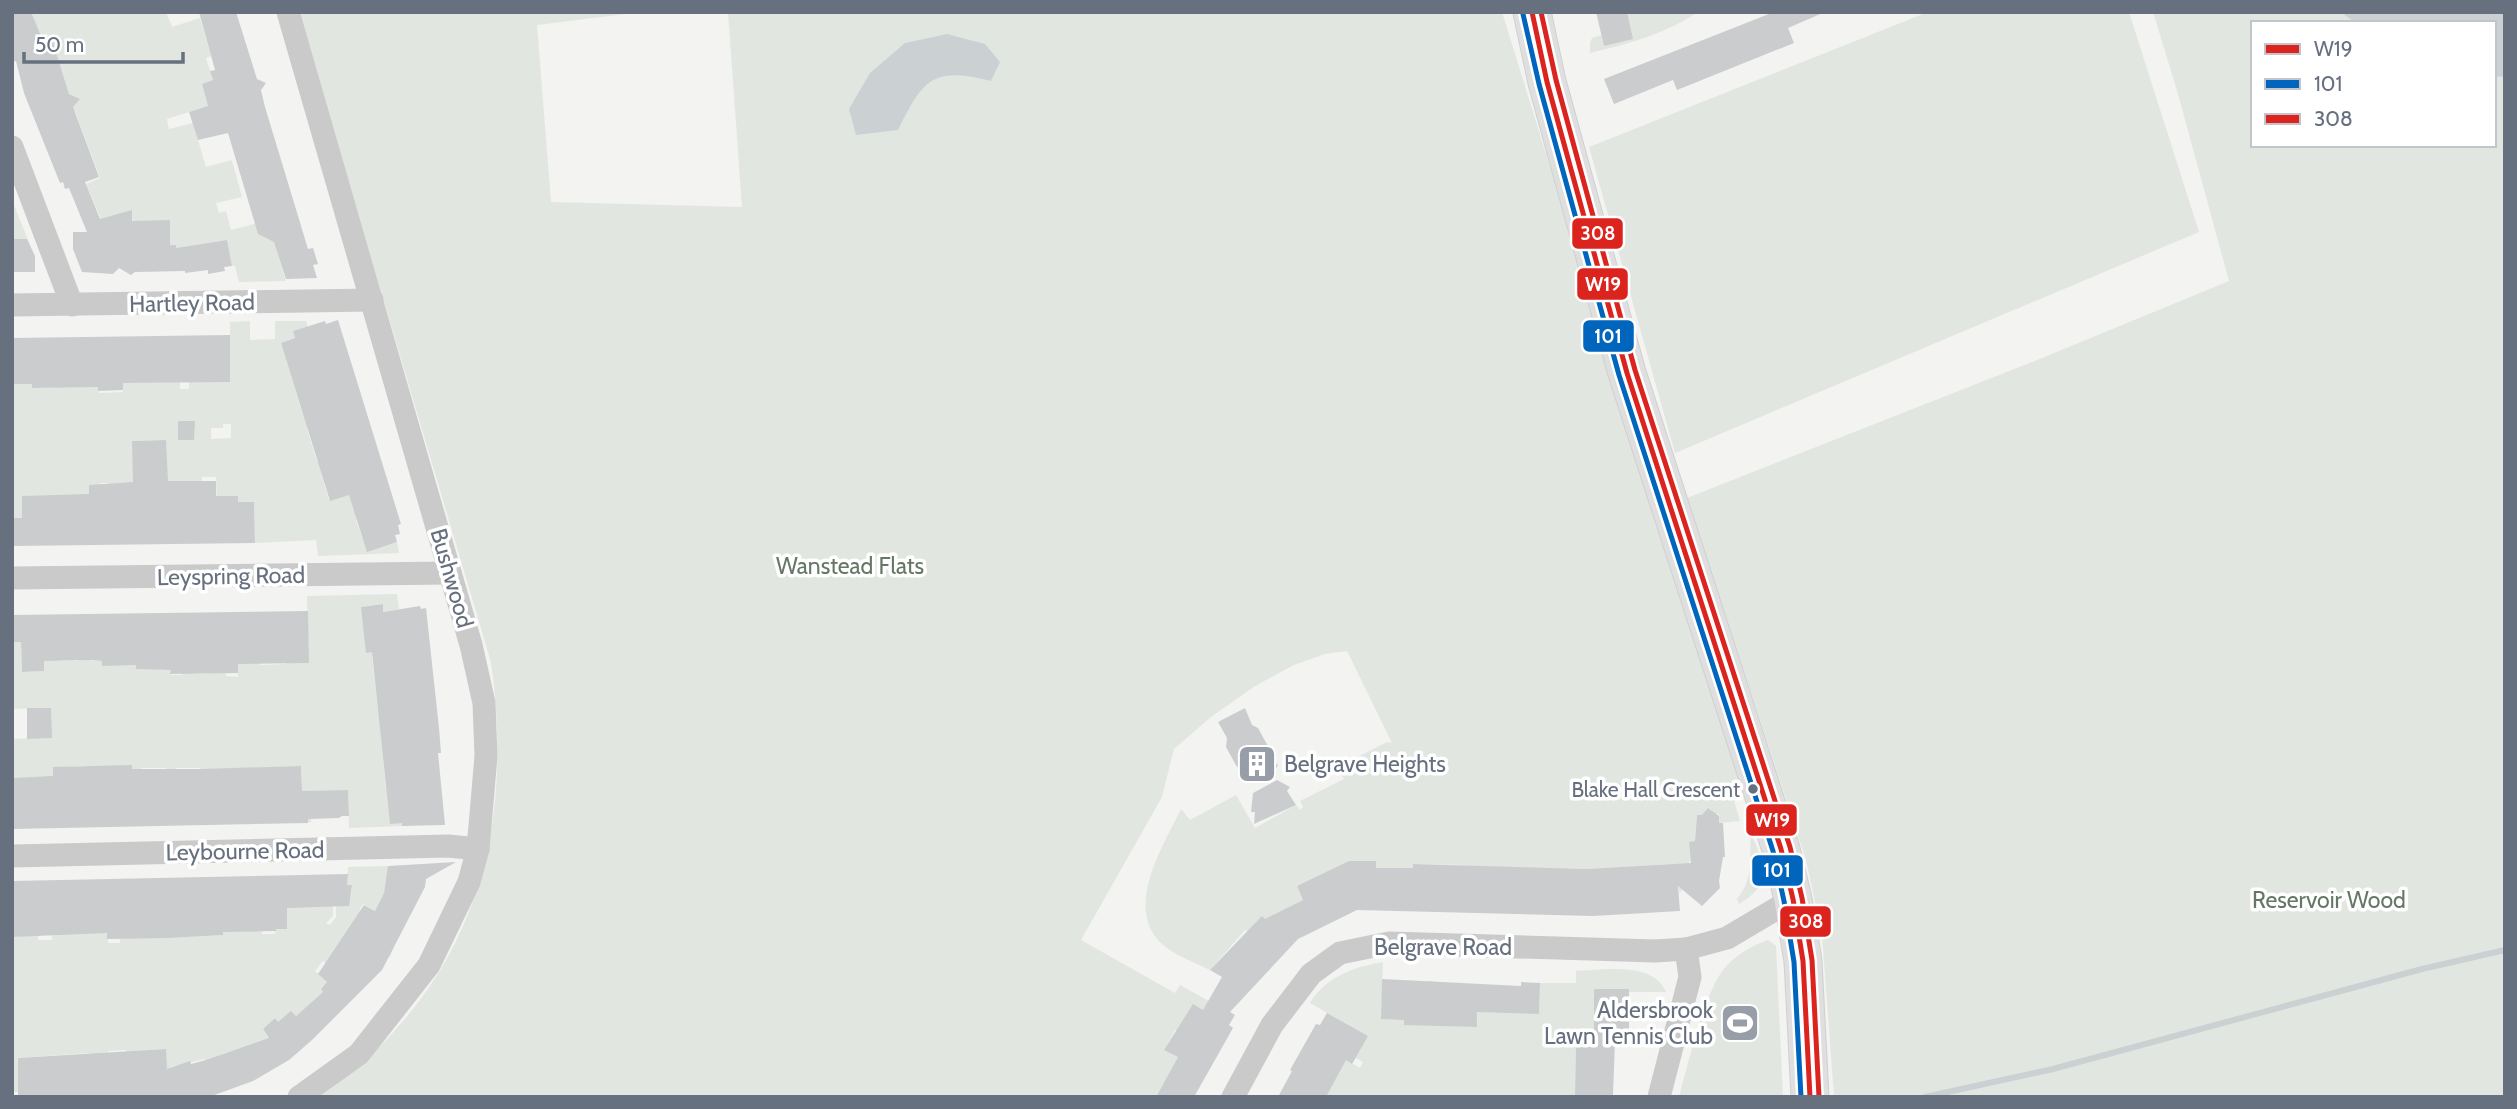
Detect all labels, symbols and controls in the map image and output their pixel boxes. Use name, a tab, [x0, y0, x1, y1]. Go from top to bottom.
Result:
scale bar	[24, 21, 184, 65]
legend	[2251, 21, 2496, 147]
text: 50 m	[35, 32, 84, 57]
text: W19	[2314, 36, 2353, 61]
text: 101	[2314, 71, 2342, 96]
text: 308	[2314, 106, 2353, 131]
line badge: 308	[1571, 217, 1624, 250]
text: 308	[1580, 222, 1616, 245]
line badge: W19	[1576, 267, 1629, 301]
text: W19	[1585, 273, 1621, 296]
street label: Hartley Road	[129, 288, 255, 318]
line badge: 101	[1582, 319, 1635, 353]
text: 101	[1594, 325, 1622, 348]
street label: Bushwood	[424, 525, 480, 631]
park label: Wanstead Flats	[776, 552, 924, 580]
street label: Leyspring Road	[157, 561, 305, 591]
building icon: Belgrave Heights	[1236, 743, 1278, 785]
place label: Belgrave Heights	[1284, 750, 1446, 778]
place label: Blake Hall Crescent	[1571, 777, 1740, 802]
marker: Blake Hall Crescent	[1746, 782, 1760, 796]
line badge: W19	[1745, 803, 1798, 837]
text: W19	[1754, 809, 1790, 832]
street label: Leybourne Road	[165, 836, 325, 866]
line badge: 101	[1751, 854, 1804, 887]
text: 101	[1763, 859, 1791, 882]
park label: Reservoir Wood	[2252, 886, 2406, 914]
line badge: 308	[1779, 905, 1832, 938]
text: 308	[1788, 910, 1824, 933]
street label: Belgrave Road	[1374, 933, 1512, 961]
place label: Aldersbrook Lawn Tennis Club	[1544, 996, 1714, 1050]
sports icon: Aldersbrook Lawn Tennis Club	[1719, 1002, 1761, 1044]

